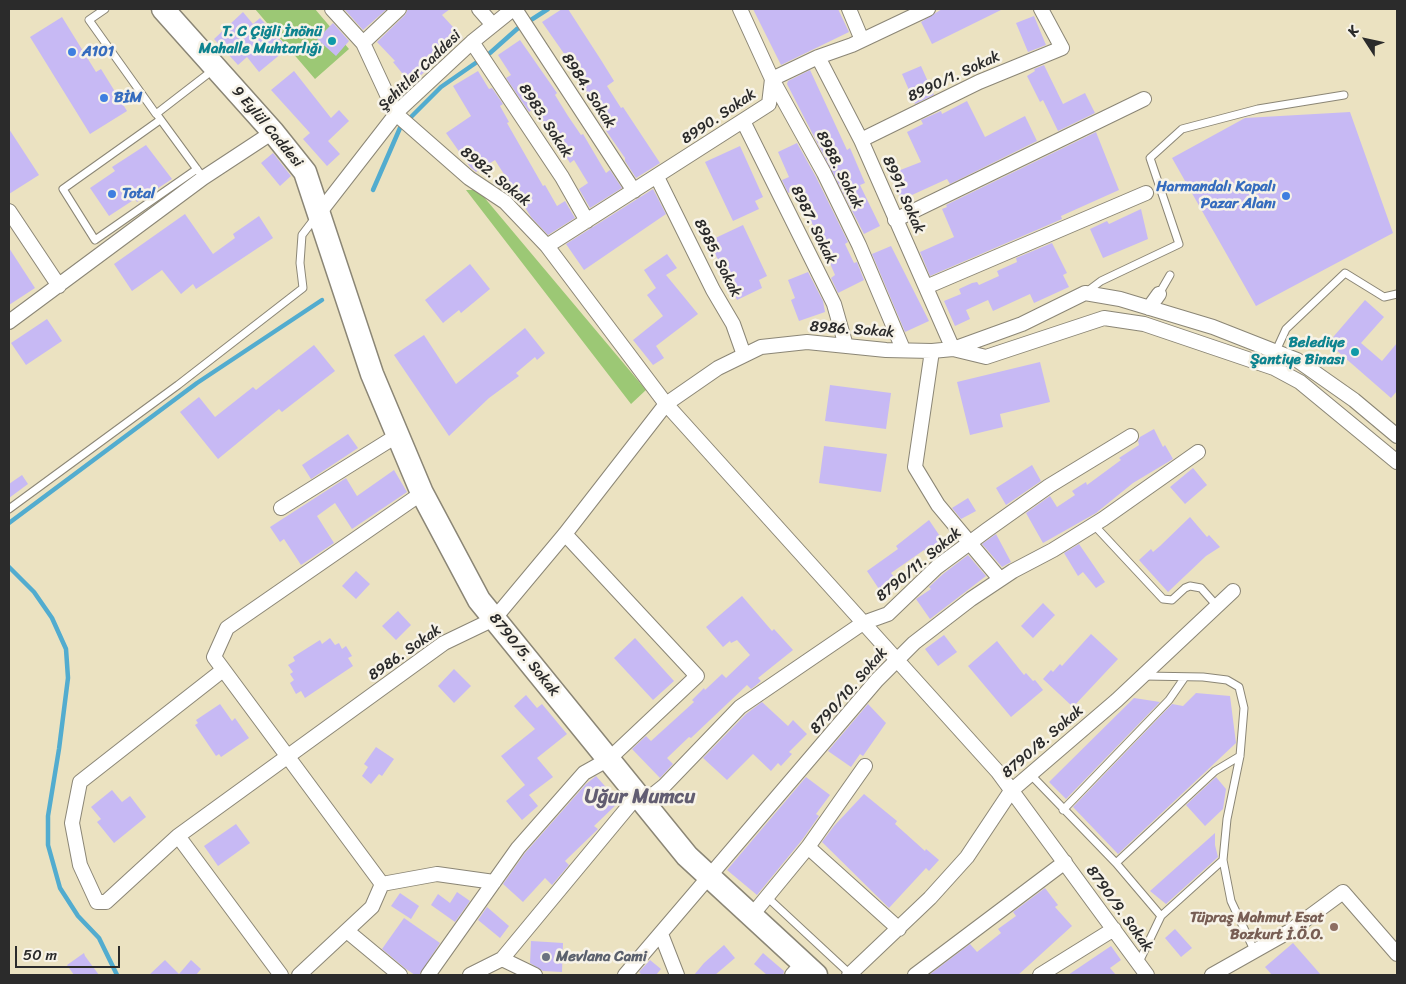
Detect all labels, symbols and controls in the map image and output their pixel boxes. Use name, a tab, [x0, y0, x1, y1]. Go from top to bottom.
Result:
north arrow	[1341, 15, 1391, 65]
text: K	[1341, 20, 1366, 42]
place label: T. C Çiğli İnönü Mahalle Muhtarlığı	[199, 23, 322, 58]
street label: Şehitler Caddesi	[375, 27, 465, 115]
marker: T. C Çiğli İnönü Mahalle Muhtarlığı	[326, 35, 338, 47]
place label: A101	[82, 43, 114, 61]
marker: A101	[66, 46, 78, 58]
street label: 8990/1. Sokak	[905, 48, 1003, 106]
street label: 8984. Sokak	[557, 50, 619, 132]
street label: 8983. Sokak	[514, 81, 576, 161]
street label: 9 Eylül Caddesi	[228, 83, 306, 171]
street label: 8990. Sokak	[678, 86, 760, 148]
place label: BİM	[114, 89, 142, 107]
marker: BİM	[98, 92, 110, 104]
street label: 8988. Sokak	[812, 128, 866, 212]
street label: 8982. Sokak	[456, 143, 534, 211]
street label: 8991. Sokak	[878, 154, 928, 236]
place label: Harmandalı Kapalı Pazar Alanı	[1156, 178, 1276, 213]
street label: 8987. Sokak	[786, 183, 840, 267]
place label: Total	[122, 185, 155, 203]
marker: Total	[106, 188, 118, 200]
marker: Harmandalı Kapalı Pazar Alanı	[1280, 190, 1292, 202]
street label: 8985. Sokak	[690, 216, 744, 300]
street label: 8986. Sokak	[809, 318, 895, 342]
place label: Belediye Şantiye Binası	[1250, 334, 1345, 369]
marker: Belediye Şantiye Binası	[1349, 346, 1361, 358]
street label: 8790/11. Sokak	[873, 524, 965, 606]
street label: 8790/5. Sokak	[485, 610, 563, 700]
street label: 8986. Sokak	[365, 621, 445, 685]
street label: 8790/10. Sokak	[807, 644, 891, 738]
street label: 8790/8. Sokak	[999, 702, 1087, 782]
district label: Uğur Mumcu	[585, 786, 695, 810]
street label: 8790/9. Sokak	[1082, 862, 1156, 956]
place label: Tüpraş Mahmut Esat Bozkurt İ.Ö.O.	[1190, 909, 1324, 944]
marker: Tüpraş Mahmut Esat Bozkurt İ.Ö.O.	[1328, 921, 1340, 933]
scale bar	[18, 936, 122, 968]
text: 50 m	[23, 942, 57, 968]
place label: Mevlana Cami	[556, 948, 647, 966]
marker: Mevlana Cami	[540, 951, 552, 963]

